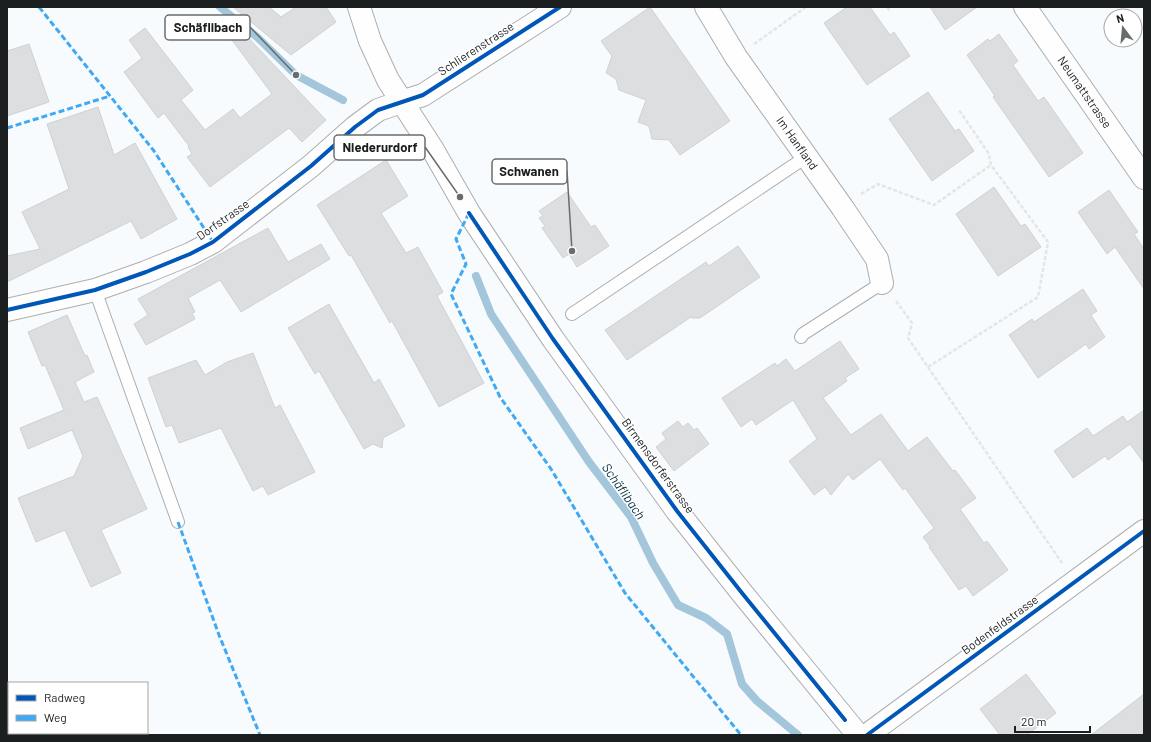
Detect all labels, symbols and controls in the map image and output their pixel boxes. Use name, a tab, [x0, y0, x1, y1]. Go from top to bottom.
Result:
north arrow	[1103, 8, 1143, 48]
text: N	[1115, 11, 1125, 25]
callout: Schäflibach	[165, 15, 250, 40]
street label: Schlierenstrasse	[435, 18, 516, 78]
text: Schäflibach	[174, 19, 242, 35]
street label: Neumattstrasse	[1055, 53, 1115, 130]
street label: Im Hanfland	[774, 113, 821, 172]
callout: Niederurdorf	[334, 135, 425, 160]
text: Niederurdorf	[342, 139, 418, 155]
callout: Schwanen	[492, 159, 567, 184]
text: Schwanen	[499, 163, 559, 179]
street label: Dorfstrasse	[193, 196, 251, 242]
street label: Birmensdorferstrasse	[620, 415, 698, 516]
water label: Schäflibach	[599, 460, 649, 522]
street label: Bodenfeldstrasse	[958, 592, 1040, 657]
legend	[8, 682, 148, 734]
text: Radweg	[44, 690, 85, 704]
scale bar	[1015, 708, 1090, 734]
text: Weg	[44, 710, 67, 724]
text: 20 m	[1021, 714, 1047, 728]

